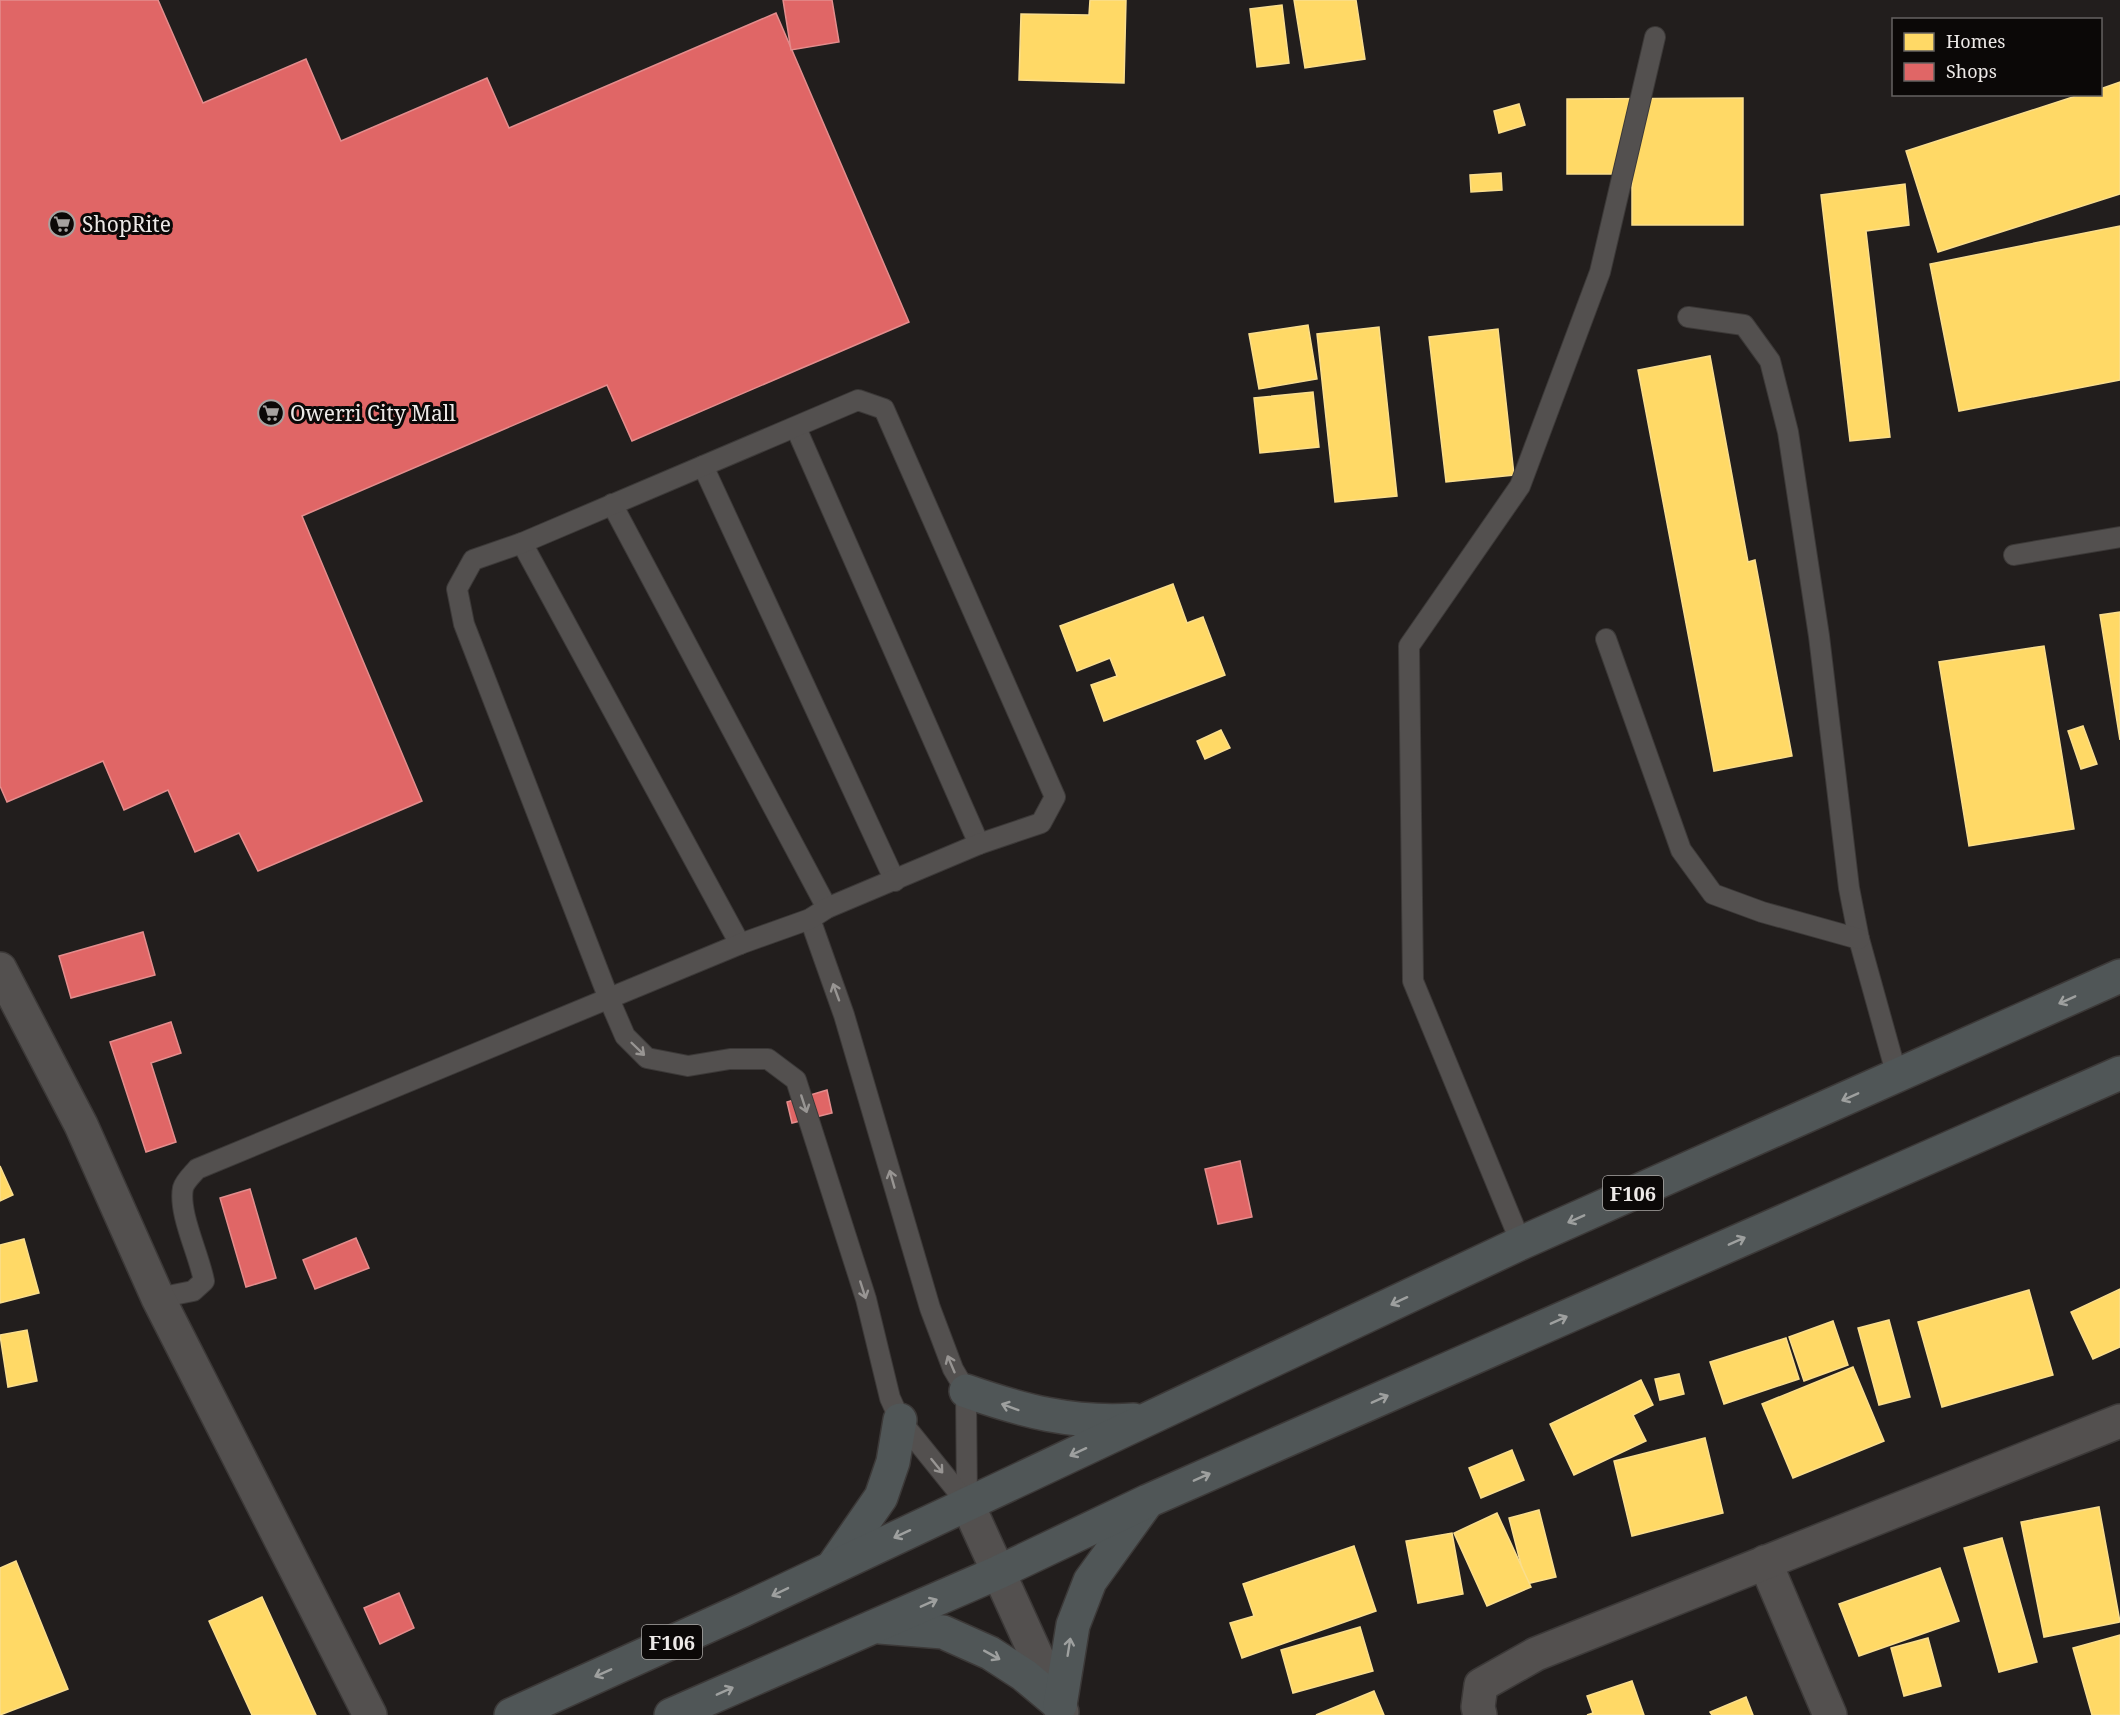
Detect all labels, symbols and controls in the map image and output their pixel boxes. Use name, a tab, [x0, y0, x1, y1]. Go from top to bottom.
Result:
legend	[1892, 18, 2102, 96]
text: Homes	[1946, 29, 2005, 53]
text: Shops	[1946, 59, 1997, 83]
supermarket icon: ShopRite	[47, 209, 77, 239]
place label: ShopRite	[82, 210, 171, 238]
supermarket icon: Owerri City Mall	[256, 398, 286, 428]
place label: Owerri City Mall	[290, 399, 456, 427]
one-way arrow	[829, 983, 840, 1002]
one-way arrow	[2058, 995, 2076, 1006]
one-way arrow	[631, 1042, 646, 1056]
one-way arrow	[1842, 1091, 1860, 1103]
one-way arrow	[799, 1094, 810, 1113]
one-way arrow	[886, 1170, 897, 1189]
road number: F106	[1603, 1176, 1663, 1210]
one-way arrow	[1568, 1213, 1586, 1225]
one-way arrow	[1728, 1235, 1746, 1246]
one-way arrow	[859, 1280, 870, 1299]
one-way arrow	[1391, 1295, 1409, 1307]
one-way arrow	[1549, 1314, 1567, 1325]
one-way arrow	[945, 1356, 956, 1374]
one-way arrow	[1371, 1392, 1389, 1404]
one-way arrow	[1001, 1400, 1020, 1411]
one-way arrow	[1070, 1447, 1088, 1458]
one-way arrow	[930, 1458, 944, 1473]
one-way arrow	[1192, 1471, 1211, 1482]
one-way arrow	[893, 1529, 911, 1541]
one-way arrow	[772, 1587, 790, 1599]
one-way arrow	[920, 1596, 938, 1608]
road number: F106	[642, 1625, 702, 1659]
one-way arrow	[1064, 1638, 1075, 1658]
one-way arrow	[983, 1649, 1000, 1661]
one-way arrow	[594, 1668, 612, 1680]
one-way arrow	[715, 1685, 733, 1697]

